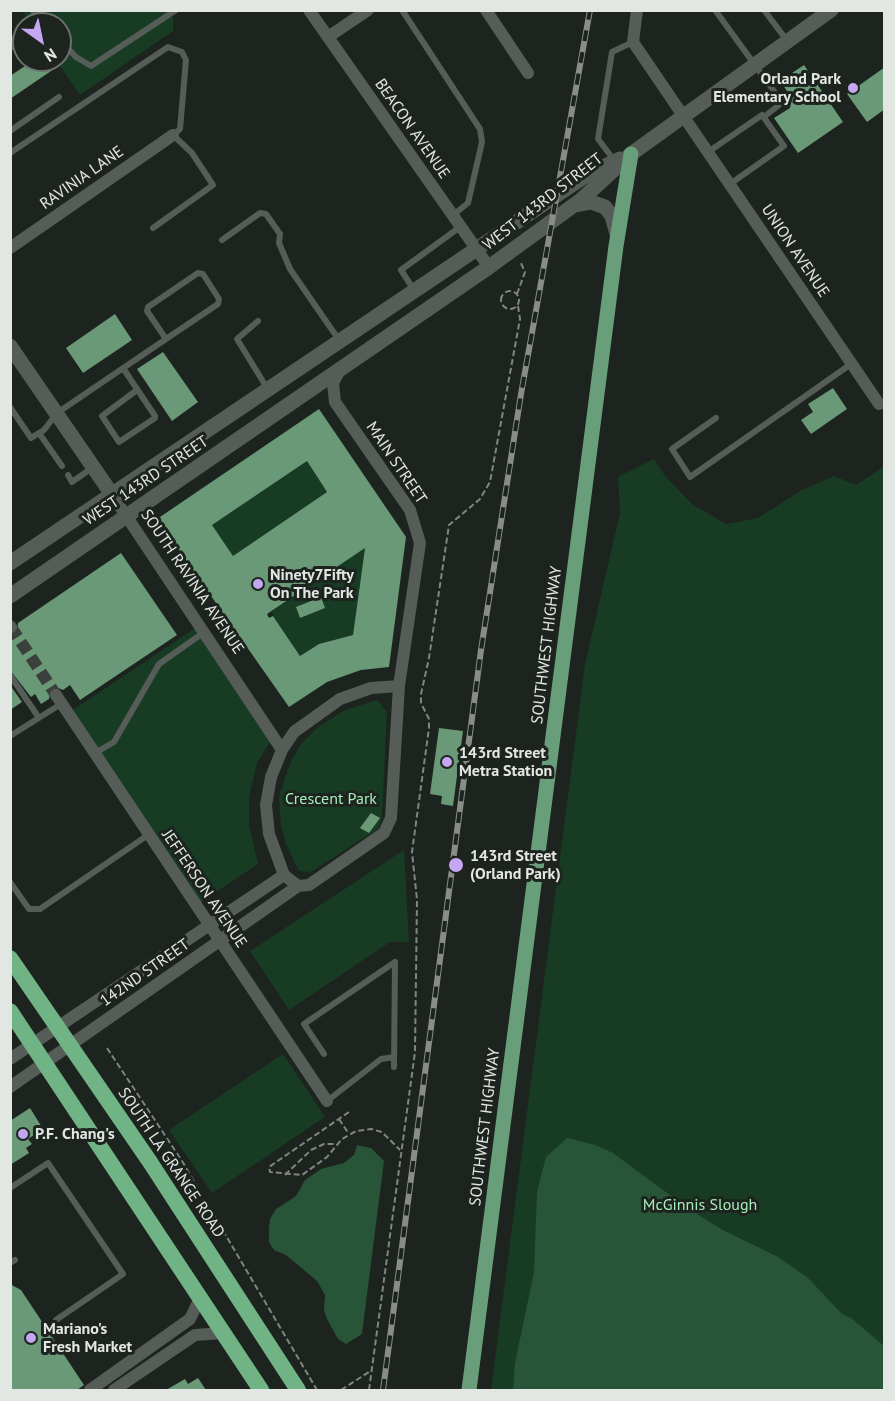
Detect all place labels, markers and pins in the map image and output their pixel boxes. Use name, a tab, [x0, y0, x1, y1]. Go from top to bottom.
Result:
place label: Orland Park Elementary School	[713, 69, 841, 107]
marker: Orland Park Elementary School	[846, 81, 860, 95]
place label: Ninety7Fifty On The Park	[270, 565, 354, 603]
marker: Ninety7Fifty On The Park	[251, 577, 265, 591]
place label: 143rd Street Metra Station	[459, 743, 552, 781]
marker: 143rd Street Metra Station	[440, 755, 454, 769]
place label: 143rd Street (Orland Park)	[470, 846, 561, 884]
marker: 143rd Street (Orland Park)	[447, 856, 465, 874]
place label: P.F. Chang's	[35, 1124, 115, 1144]
marker: P.F. Chang's	[16, 1127, 30, 1141]
place label: Mariano's Fresh Market	[43, 1319, 132, 1357]
marker: Mariano's Fresh Market	[24, 1331, 38, 1345]

